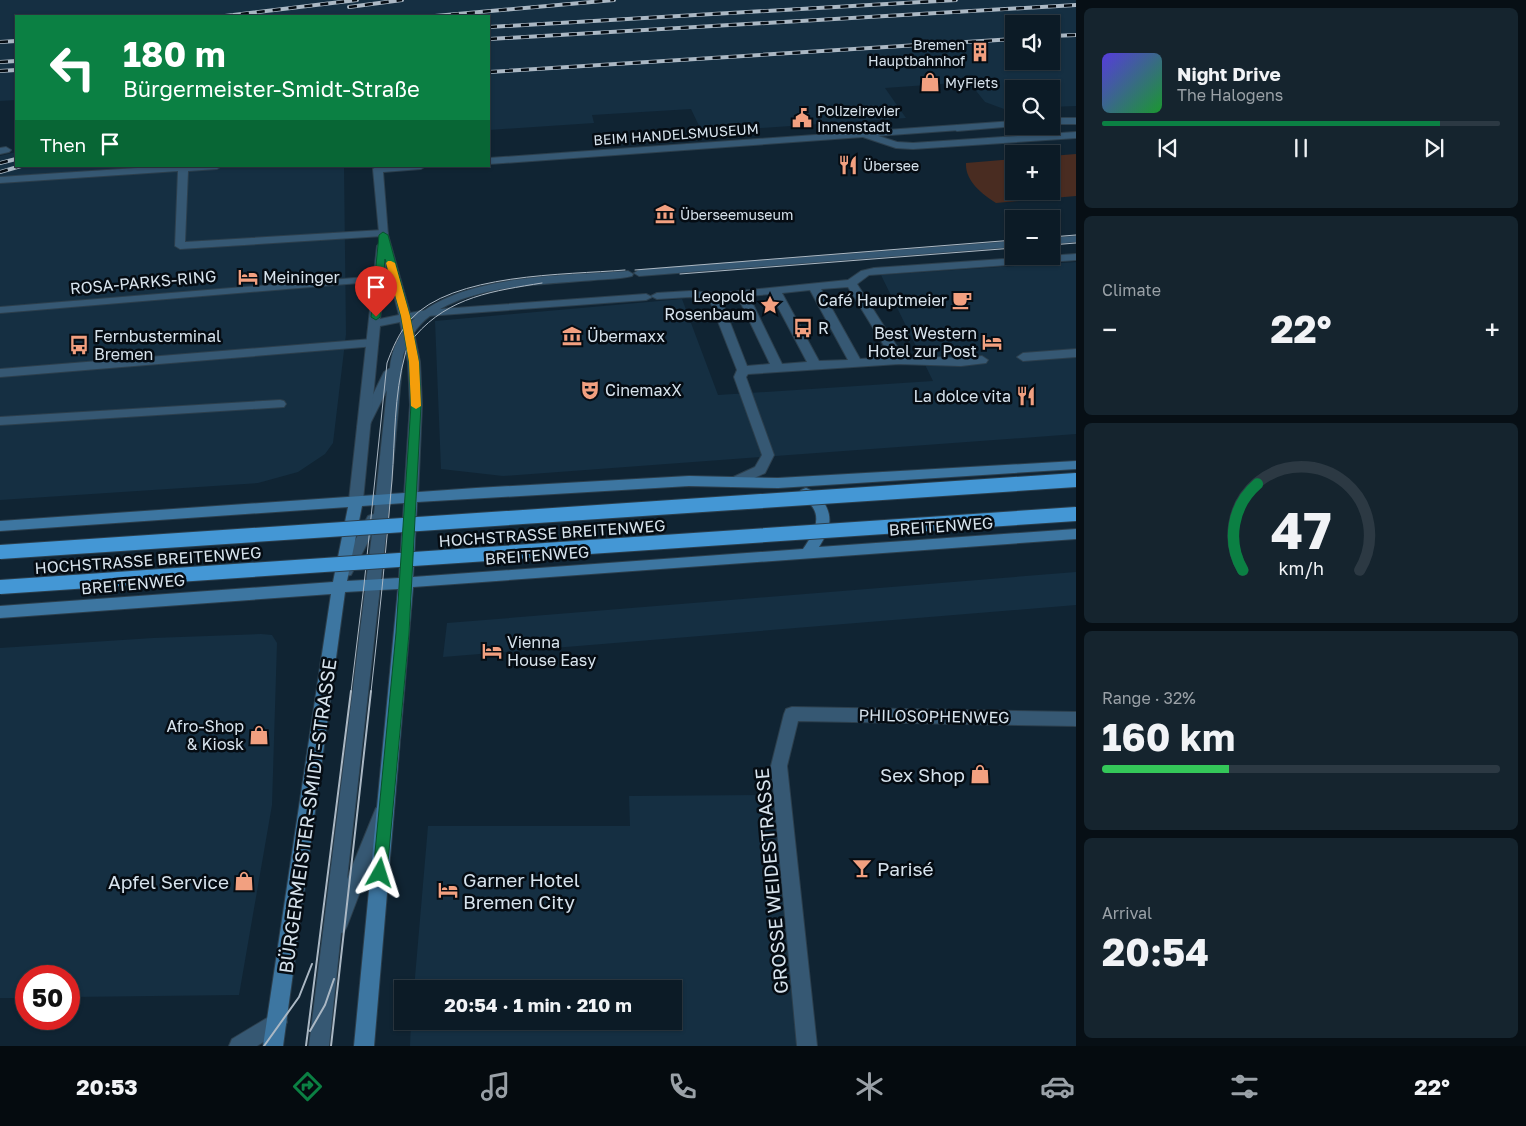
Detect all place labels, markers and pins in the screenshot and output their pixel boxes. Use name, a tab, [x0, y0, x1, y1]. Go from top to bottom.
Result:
place label: Bremen Hauptbahnhof	[868, 36, 965, 69]
building icon: Bremen Hauptbahnhof	[969, 41, 991, 63]
shop icon: MyFiets	[919, 71, 941, 93]
place label: MyFiets	[945, 74, 998, 91]
place label: Polizeirevier Innenstadt	[817, 102, 901, 135]
public building icon: Polizeirevier Innenstadt	[791, 107, 813, 129]
restaurant icon: Übersee	[837, 154, 859, 176]
place label: Übersee	[863, 157, 919, 174]
museum icon: Überseemuseum	[654, 203, 676, 225]
place label: Überseemuseum	[680, 206, 793, 223]
hotel icon: Meininger	[237, 266, 259, 288]
pin	[355, 266, 397, 317]
place label: Meininger	[263, 267, 340, 287]
place label: Leopold Rosenbaum	[664, 286, 755, 324]
cafe icon: Café Hauptmeier	[951, 289, 973, 311]
place label: Café Hauptmeier	[818, 290, 947, 310]
place icon: Leopold Rosenbaum	[759, 294, 781, 316]
bus stop icon: R	[792, 317, 814, 339]
place label: R	[818, 318, 829, 338]
place label: Best Western Hotel zur Post	[868, 323, 977, 361]
museum icon: Übermaxx	[561, 325, 583, 347]
place label: Fernbusterminal Bremen	[94, 326, 221, 364]
place label: Übermaxx	[587, 326, 665, 346]
hotel icon: Best Western Hotel zur Post	[981, 331, 1003, 353]
bus stop icon: Fernbusterminal Bremen	[68, 334, 90, 356]
theatre icon: CinemaxX	[579, 379, 601, 401]
place label: CinemaxX	[605, 380, 682, 400]
restaurant icon: La dolce vita	[1015, 385, 1037, 407]
place label: La dolce vita	[914, 386, 1011, 406]
place label: Vienna House Easy	[507, 632, 596, 670]
hotel icon: Vienna House Easy	[481, 640, 503, 662]
place label: Afro-Shop & Kiosk	[166, 716, 244, 754]
shop icon: Afro-Shop & Kiosk	[248, 724, 270, 746]
place label: Sex Shop	[880, 763, 965, 786]
shop icon: Sex Shop	[969, 763, 991, 785]
bar icon: Parisé	[851, 857, 873, 879]
place label: Parisé	[877, 857, 934, 880]
place label: Garner Hotel Bremen City	[463, 868, 580, 913]
place label: Apfel Service	[108, 870, 229, 893]
shop icon: Apfel Service	[233, 870, 255, 892]
hotel icon: Garner Hotel Bremen City	[437, 879, 459, 901]

